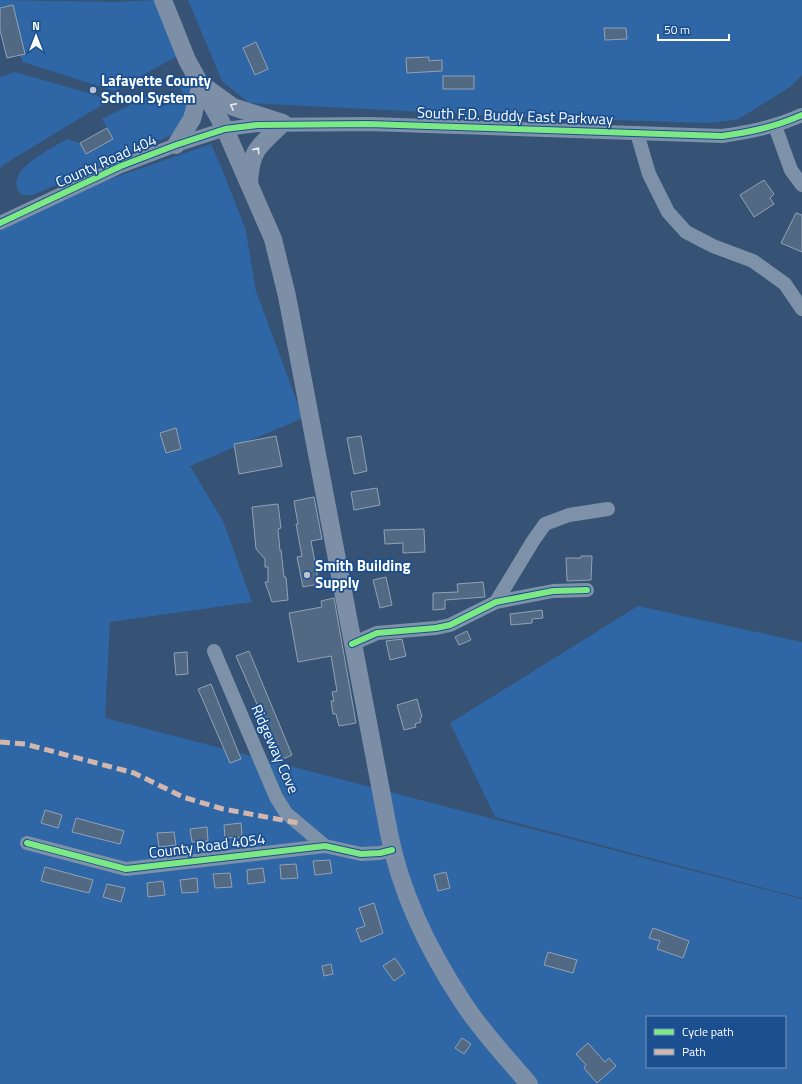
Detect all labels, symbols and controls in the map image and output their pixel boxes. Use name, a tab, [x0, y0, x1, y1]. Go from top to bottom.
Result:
north arrow	[16, 16, 56, 56]
scale bar	[658, 16, 729, 42]
text: N	[32, 18, 40, 34]
text: 50 m	[664, 20, 690, 39]
place label: Lafayette County School System	[101, 69, 212, 109]
marker: Lafayette County School System	[88, 85, 98, 95]
street label: South F.D. Buddy East Parkway	[416, 101, 614, 130]
one-way arrow	[230, 104, 237, 111]
street label: County Road 404	[51, 128, 160, 193]
one-way arrow	[252, 147, 259, 154]
place label: Smith Building Supply	[315, 554, 410, 594]
marker: Smith Building Supply	[302, 570, 312, 580]
street label: Ridgeway Cove	[246, 701, 305, 797]
street label: County Road 4054	[147, 827, 266, 864]
legend	[646, 1016, 786, 1068]
text: Cycle path	[682, 1022, 734, 1041]
text: Path	[682, 1042, 706, 1061]

